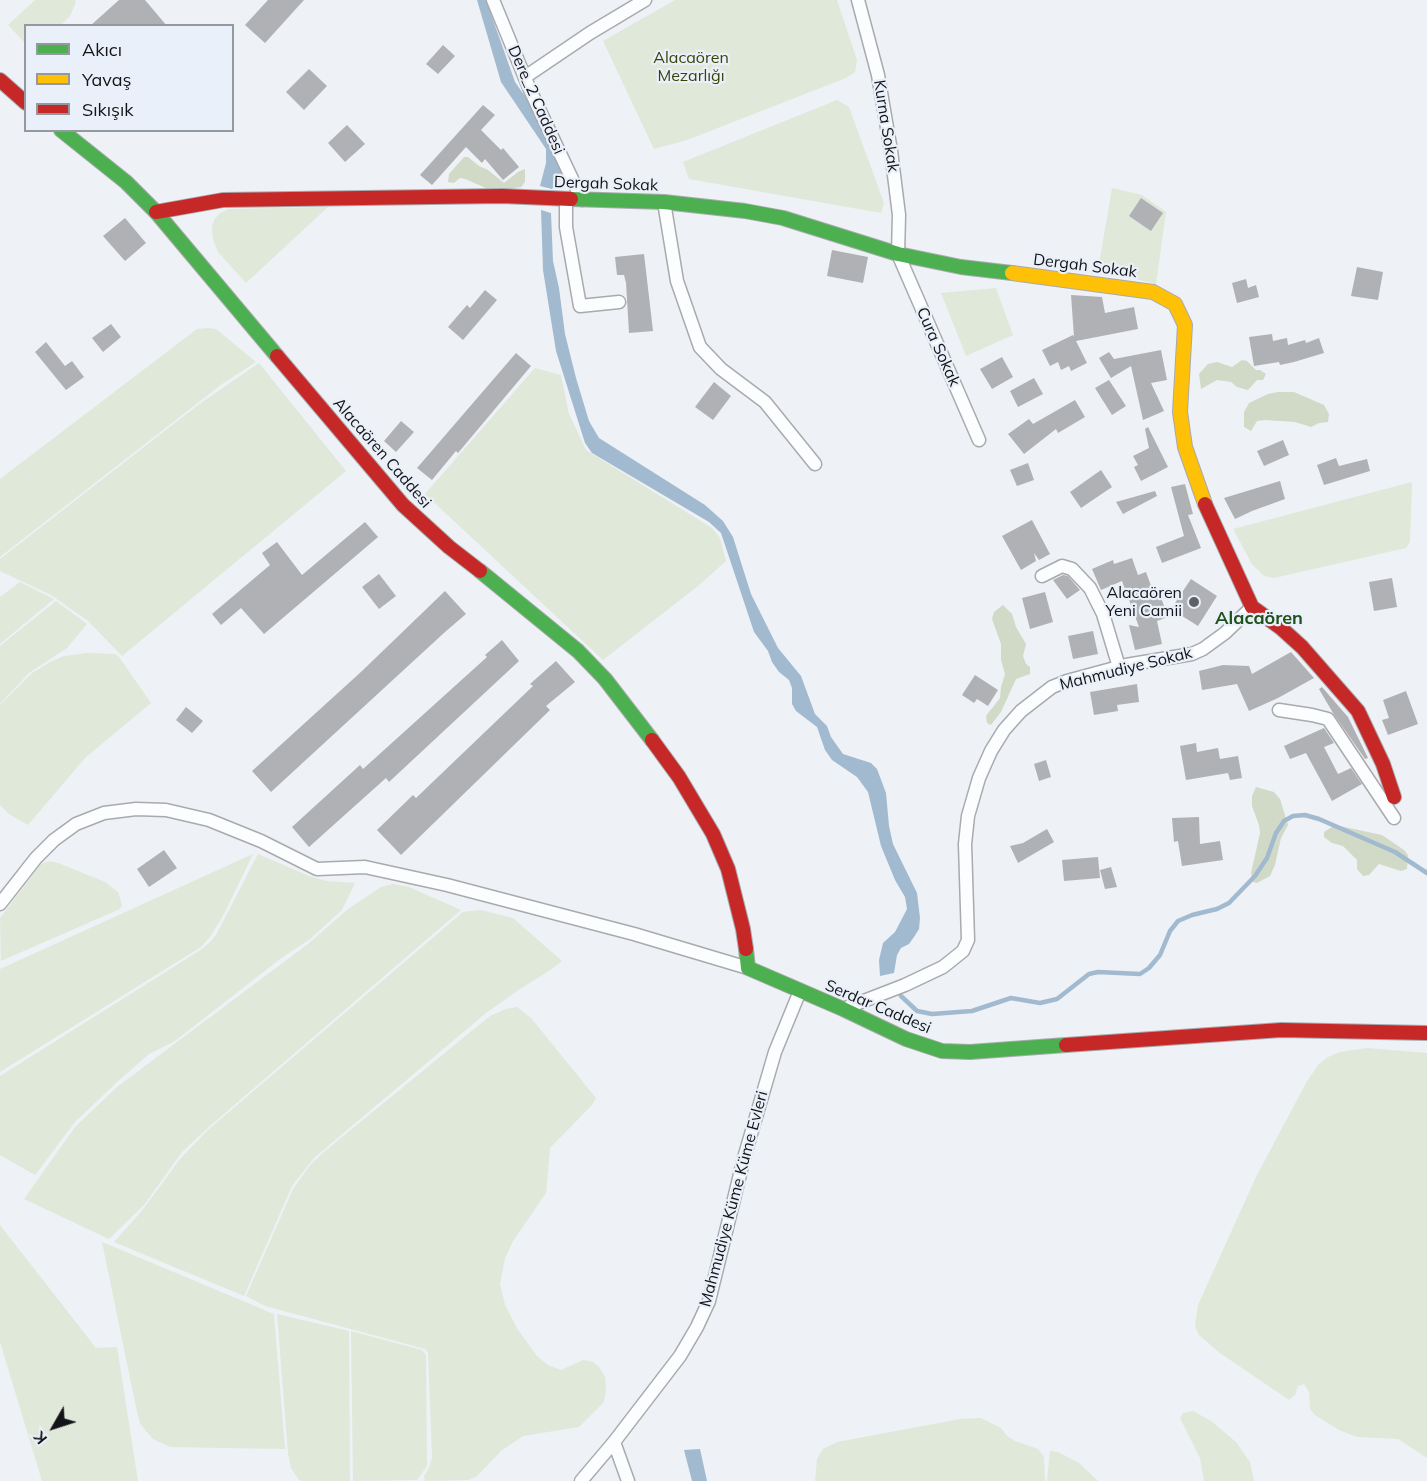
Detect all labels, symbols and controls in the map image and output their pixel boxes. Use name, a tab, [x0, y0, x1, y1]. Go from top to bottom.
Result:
legend	[24, 24, 234, 132]
text: Akıcı	[82, 38, 122, 61]
street label: Dere_2 Caddesi	[503, 43, 569, 157]
park label: Alacaören Mezarlığı	[653, 48, 729, 86]
text: Yavaş	[82, 68, 131, 91]
street label: Kurna Sokak	[869, 78, 903, 174]
text: Sıkışık	[82, 98, 134, 121]
street label: Dergah Sokak	[554, 173, 658, 195]
street label: Dergah Sokak	[1032, 250, 1138, 282]
street label: Cura Sokak	[912, 304, 964, 390]
street label: Alacaören Caddesi	[329, 394, 435, 512]
place label: Alacaören Yeni Camii	[1106, 583, 1182, 621]
marker: Alacaören Yeni Camii	[1187, 595, 1201, 609]
district label: Alacaören	[1215, 608, 1303, 630]
street label: Mahmudiye Sokak	[1058, 643, 1194, 695]
street label: Serdar Caddesi	[822, 976, 934, 1038]
street label: Mahmudiye Küme Küme Evleri	[696, 1089, 772, 1309]
north arrow	[24, 1397, 84, 1457]
text: K	[29, 1428, 51, 1449]

